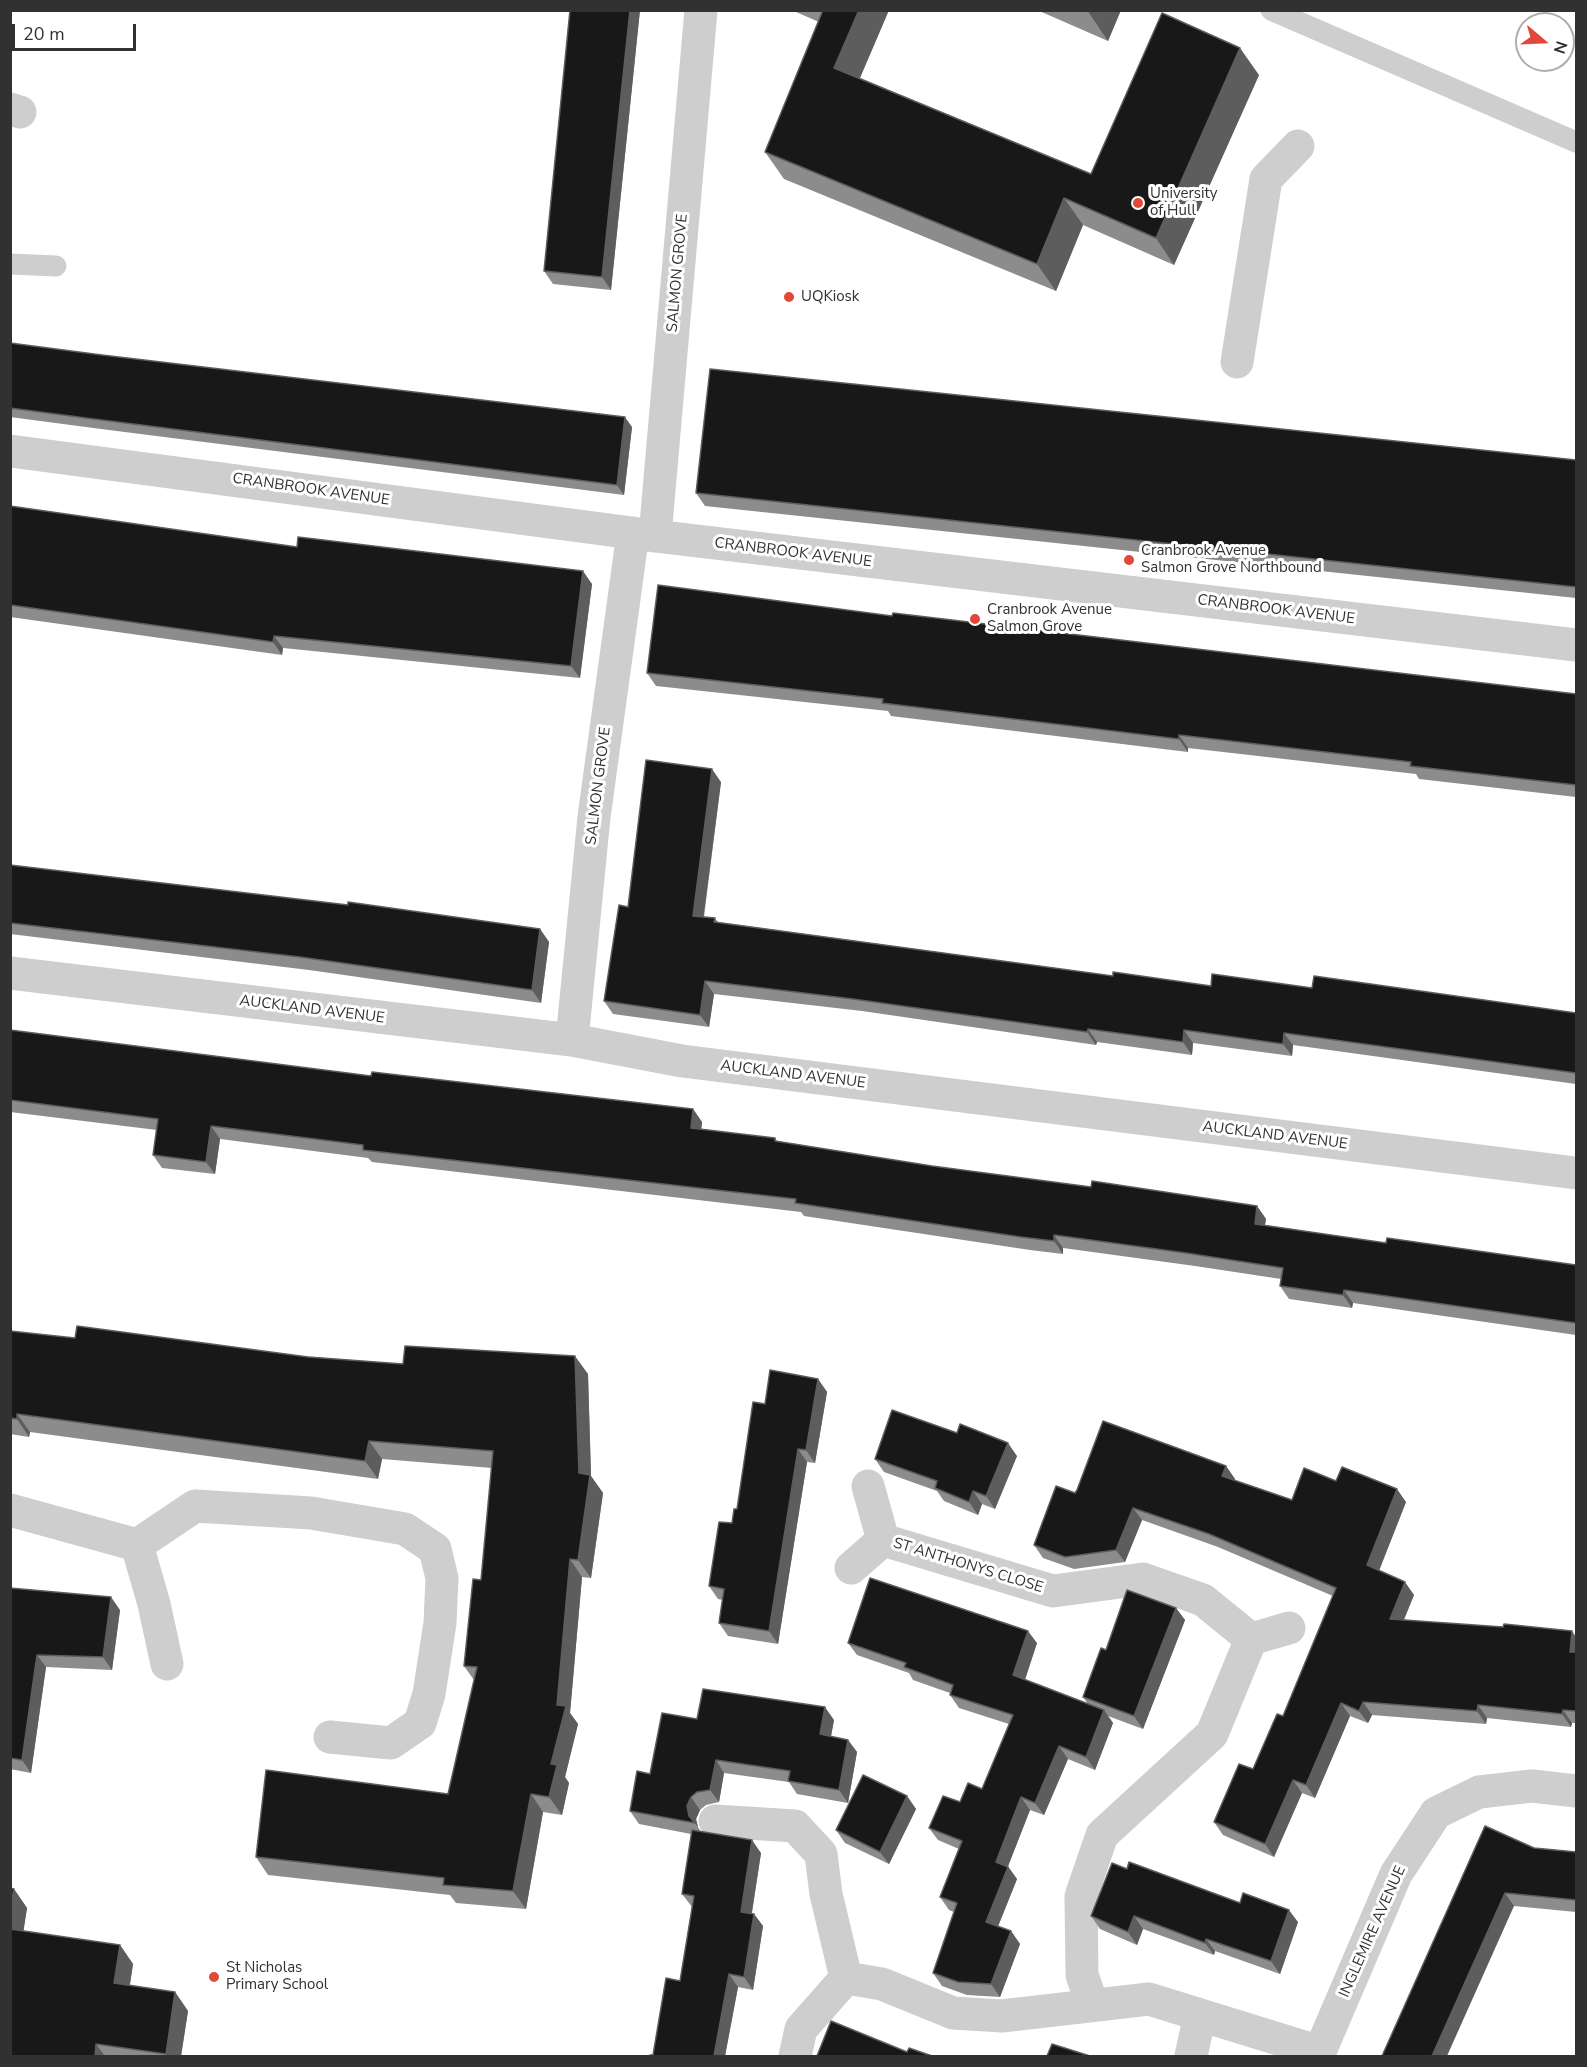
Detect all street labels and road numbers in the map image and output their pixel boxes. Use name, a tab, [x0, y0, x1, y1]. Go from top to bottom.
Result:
street label: SALMON GROVE	[664, 213, 692, 333]
street label: CRANBROOK AVENUE	[231, 470, 391, 510]
street label: CRANBROOK AVENUE	[713, 534, 873, 572]
street label: CRANBROOK AVENUE	[1196, 591, 1356, 629]
street label: SALMON GROVE	[583, 726, 615, 846]
street label: AUCKLAND AVENUE	[238, 992, 386, 1028]
street label: AUCKLAND AVENUE	[719, 1057, 867, 1093]
street label: AUCKLAND AVENUE	[1201, 1118, 1349, 1154]
street label: ST ANTHONYS CLOSE	[891, 1535, 1045, 1597]
street label: INGLEMIRE AVENUE	[1336, 1863, 1410, 2001]

